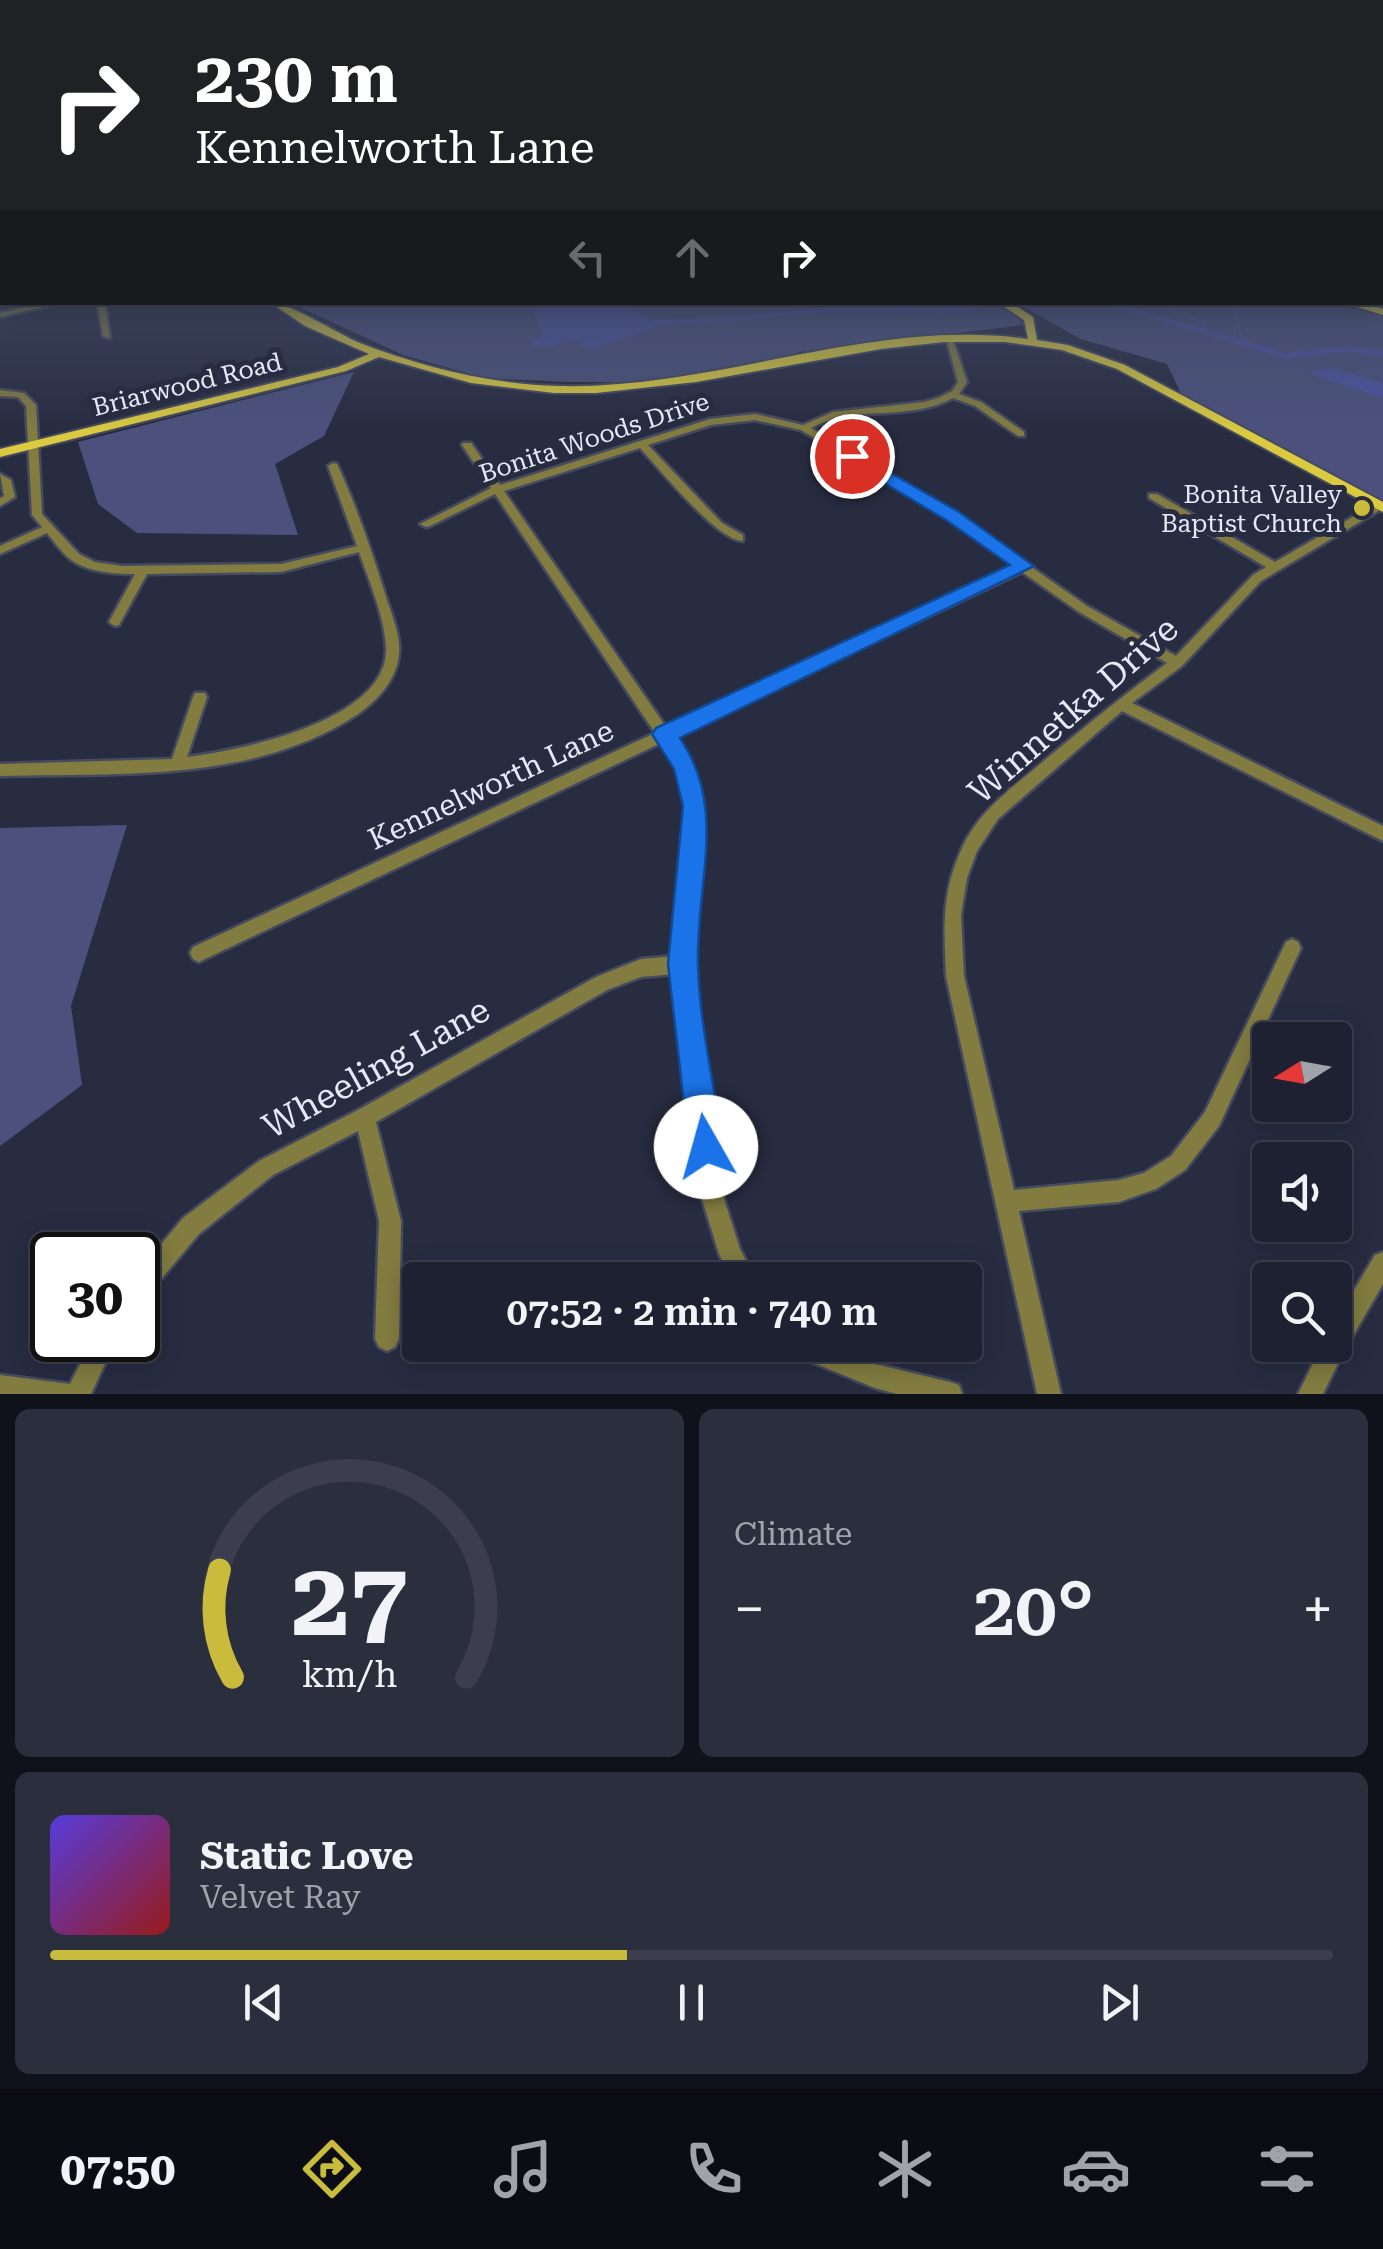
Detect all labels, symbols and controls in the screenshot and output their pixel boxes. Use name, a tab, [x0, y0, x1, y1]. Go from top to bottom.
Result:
text: 230 m	[195, 37, 398, 119]
icon: right	[30, 40, 160, 170]
text: Kennelworth Lane	[195, 121, 595, 174]
icon: left	[560, 230, 615, 285]
icon: ahead	[665, 230, 720, 285]
icon: right	[770, 230, 825, 285]
street label: Briarwood Road	[90, 347, 285, 422]
street label: Bonita Woods Drive	[476, 387, 713, 488]
pin	[810, 414, 895, 499]
icon: arrive	[825, 429, 880, 484]
place label: Bonita Valley Baptist Church	[1161, 480, 1342, 538]
marker: Bonita Valley Baptist Church	[1351, 497, 1373, 519]
street label: Winnetka Drive	[960, 608, 1186, 813]
street label: Kennelworth Lane	[363, 712, 619, 857]
street label: Wheeling Lane	[256, 989, 497, 1148]
north arrow	[1252, 1022, 1352, 1122]
map controls	[1252, 1022, 1352, 1362]
position arrow	[654, 1095, 758, 1199]
button: sound	[1252, 1142, 1352, 1242]
speed limit sign: 30	[30, 1232, 160, 1362]
button: search	[1252, 1262, 1352, 1362]
text: 07:52 · 2 min · 740 m	[507, 1290, 878, 1334]
text: Climate	[734, 1515, 852, 1553]
text: 27	[291, 1539, 408, 1660]
text: 20°	[973, 1565, 1094, 1653]
text: −	[734, 1577, 765, 1641]
text: +	[1302, 1577, 1333, 1641]
text: km/h	[302, 1654, 397, 1696]
text: Static Love	[200, 1834, 413, 1878]
text: Velvet Ray	[200, 1878, 361, 1916]
icon: previous	[236, 1975, 291, 2030]
icon: pause	[664, 1975, 719, 2030]
icon: next	[1092, 1975, 1147, 2030]
icon: directions	[297, 2134, 367, 2204]
icon: music	[488, 2134, 558, 2204]
icon: phone	[679, 2134, 749, 2204]
icon: climate	[870, 2134, 940, 2204]
icon: car	[1061, 2134, 1131, 2204]
icon: filters	[1252, 2134, 1322, 2204]
text: 07:50	[61, 2143, 175, 2196]

